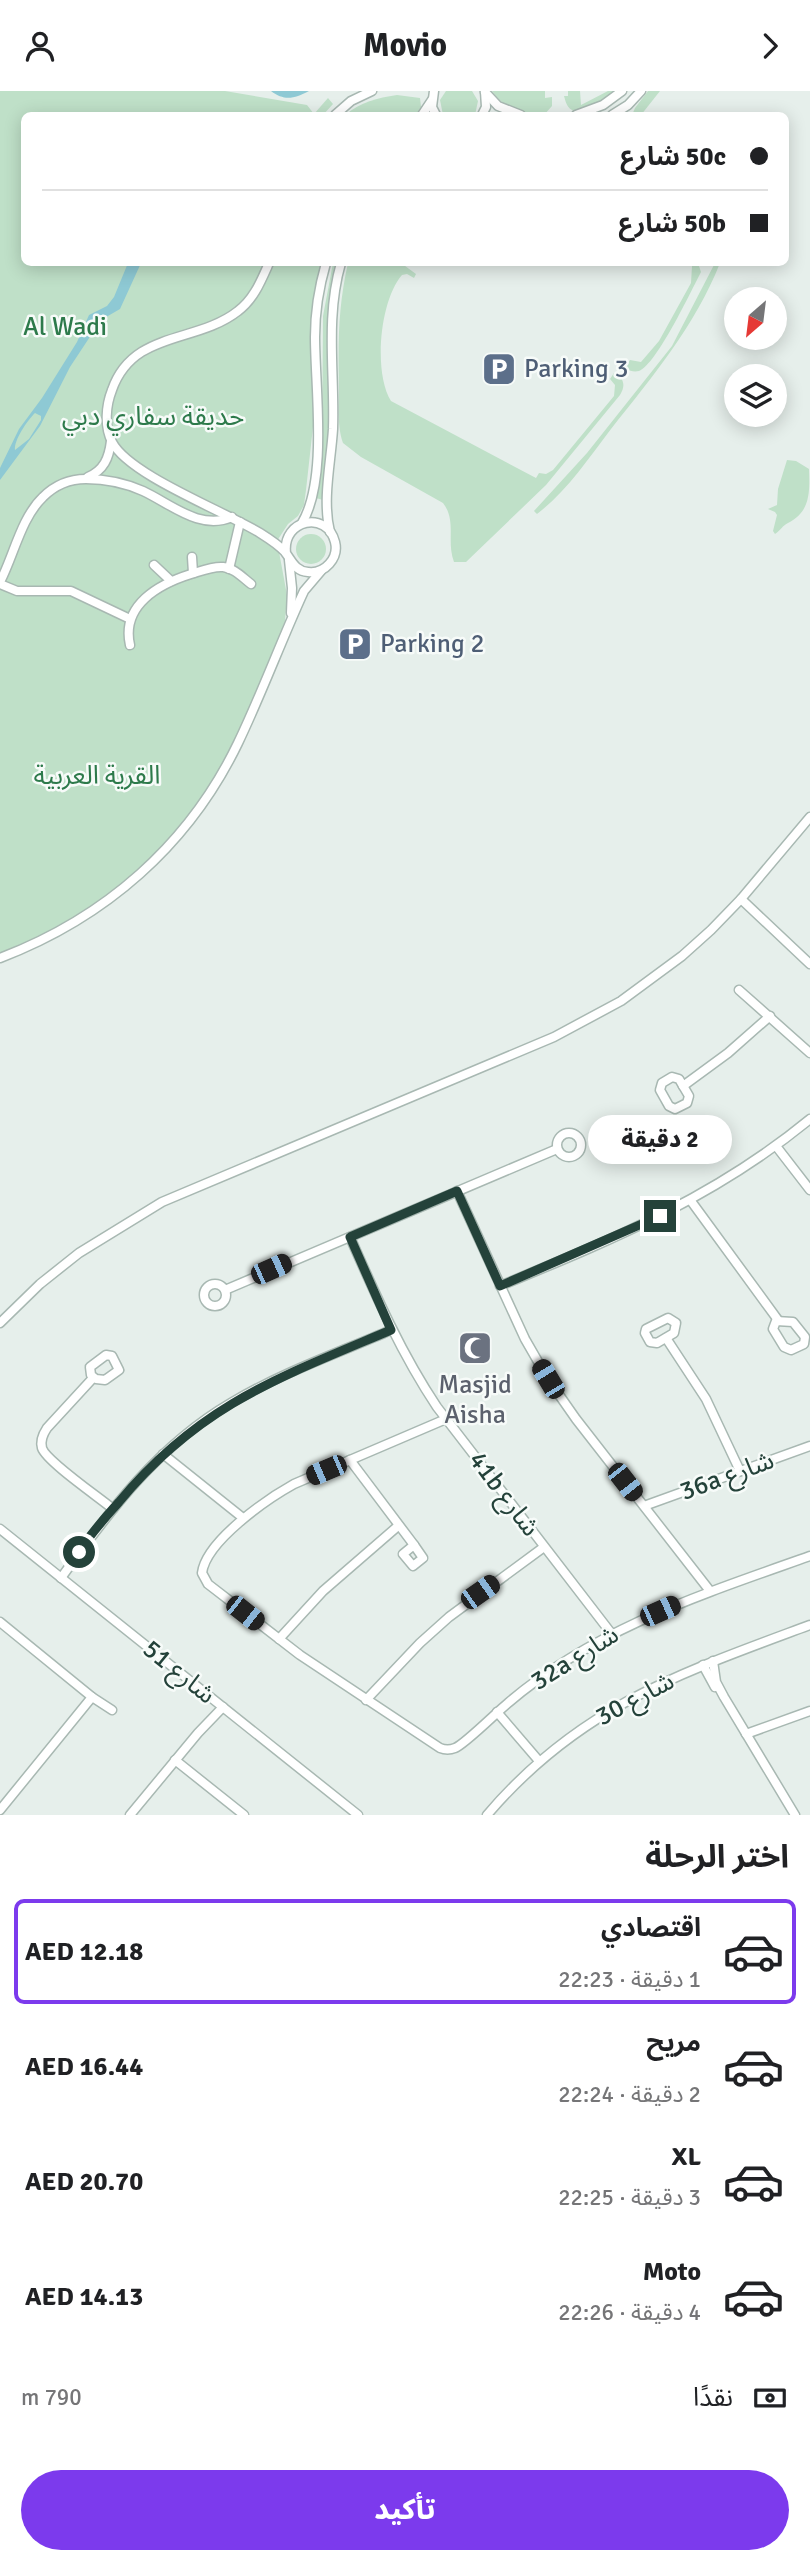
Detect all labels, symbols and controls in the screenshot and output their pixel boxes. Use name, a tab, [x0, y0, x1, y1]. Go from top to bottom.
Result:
text: Movio	[363, 26, 447, 65]
icon: person	[21, 27, 59, 65]
icon: forward	[751, 27, 789, 65]
text: 50c شارع	[620, 141, 726, 173]
text: 50b شارع	[619, 208, 726, 240]
north arrow	[724, 287, 788, 350]
map controls	[724, 287, 787, 427]
park label: Al Wadi	[23, 311, 107, 343]
parking icon: Parking 3	[480, 350, 518, 388]
place label: Parking 3	[524, 353, 629, 385]
button: layers	[724, 364, 787, 427]
park label: حديقة سفاري دبي	[62, 401, 244, 436]
parking icon: Parking 2	[336, 625, 374, 663]
place label: Parking 2	[380, 628, 485, 660]
park label: القرية العربية	[34, 760, 160, 792]
callout: 2 دقيقة	[588, 1115, 732, 1163]
text: 2 دقيقة	[621, 1125, 699, 1154]
route end	[644, 1200, 676, 1232]
car	[248, 1251, 295, 1287]
mosque icon: Masjid Aisha	[456, 1329, 494, 1367]
car	[529, 1356, 568, 1402]
place label: Masjid Aisha	[438, 1369, 512, 1431]
street label: 36a شارع	[676, 1444, 779, 1510]
street label: 41b شارع	[460, 1445, 546, 1544]
car	[303, 1452, 350, 1488]
car	[604, 1459, 647, 1505]
route start	[63, 1536, 95, 1568]
car	[457, 1571, 504, 1613]
car	[222, 1592, 269, 1634]
car	[637, 1593, 684, 1629]
street label: 32a شارع	[525, 1619, 626, 1699]
street label: شارع 51	[135, 1633, 222, 1713]
street label: شارع 30	[590, 1665, 681, 1735]
text: اختر الرحلة	[645, 1837, 789, 1876]
text: اقتصادي	[601, 1912, 701, 1944]
icon: car	[722, 1920, 785, 1983]
text: AED 12.18	[25, 1936, 143, 1968]
text: 1 دقيقة · 22:23	[558, 1965, 701, 1994]
text: مريح	[646, 2027, 701, 2059]
icon: car	[722, 2035, 785, 2098]
text: AED 16.44	[25, 2051, 143, 2083]
text: 2 دقيقة · 22:24	[558, 2080, 701, 2109]
text: XL	[671, 2141, 701, 2173]
icon: car	[722, 2150, 785, 2213]
text: AED 20.70	[25, 2166, 143, 2198]
text: 3 دقيقة · 22:25	[558, 2183, 701, 2212]
text: Moto	[643, 2256, 701, 2288]
icon: car	[722, 2265, 785, 2328]
text: AED 14.13	[25, 2281, 143, 2313]
text: 4 دقيقة · 22:26	[558, 2298, 701, 2327]
icon: cash	[751, 2379, 789, 2417]
text: نقدًا	[693, 2382, 733, 2414]
text: 790 m	[21, 2383, 82, 2412]
button: تأكيد	[21, 2470, 789, 2550]

